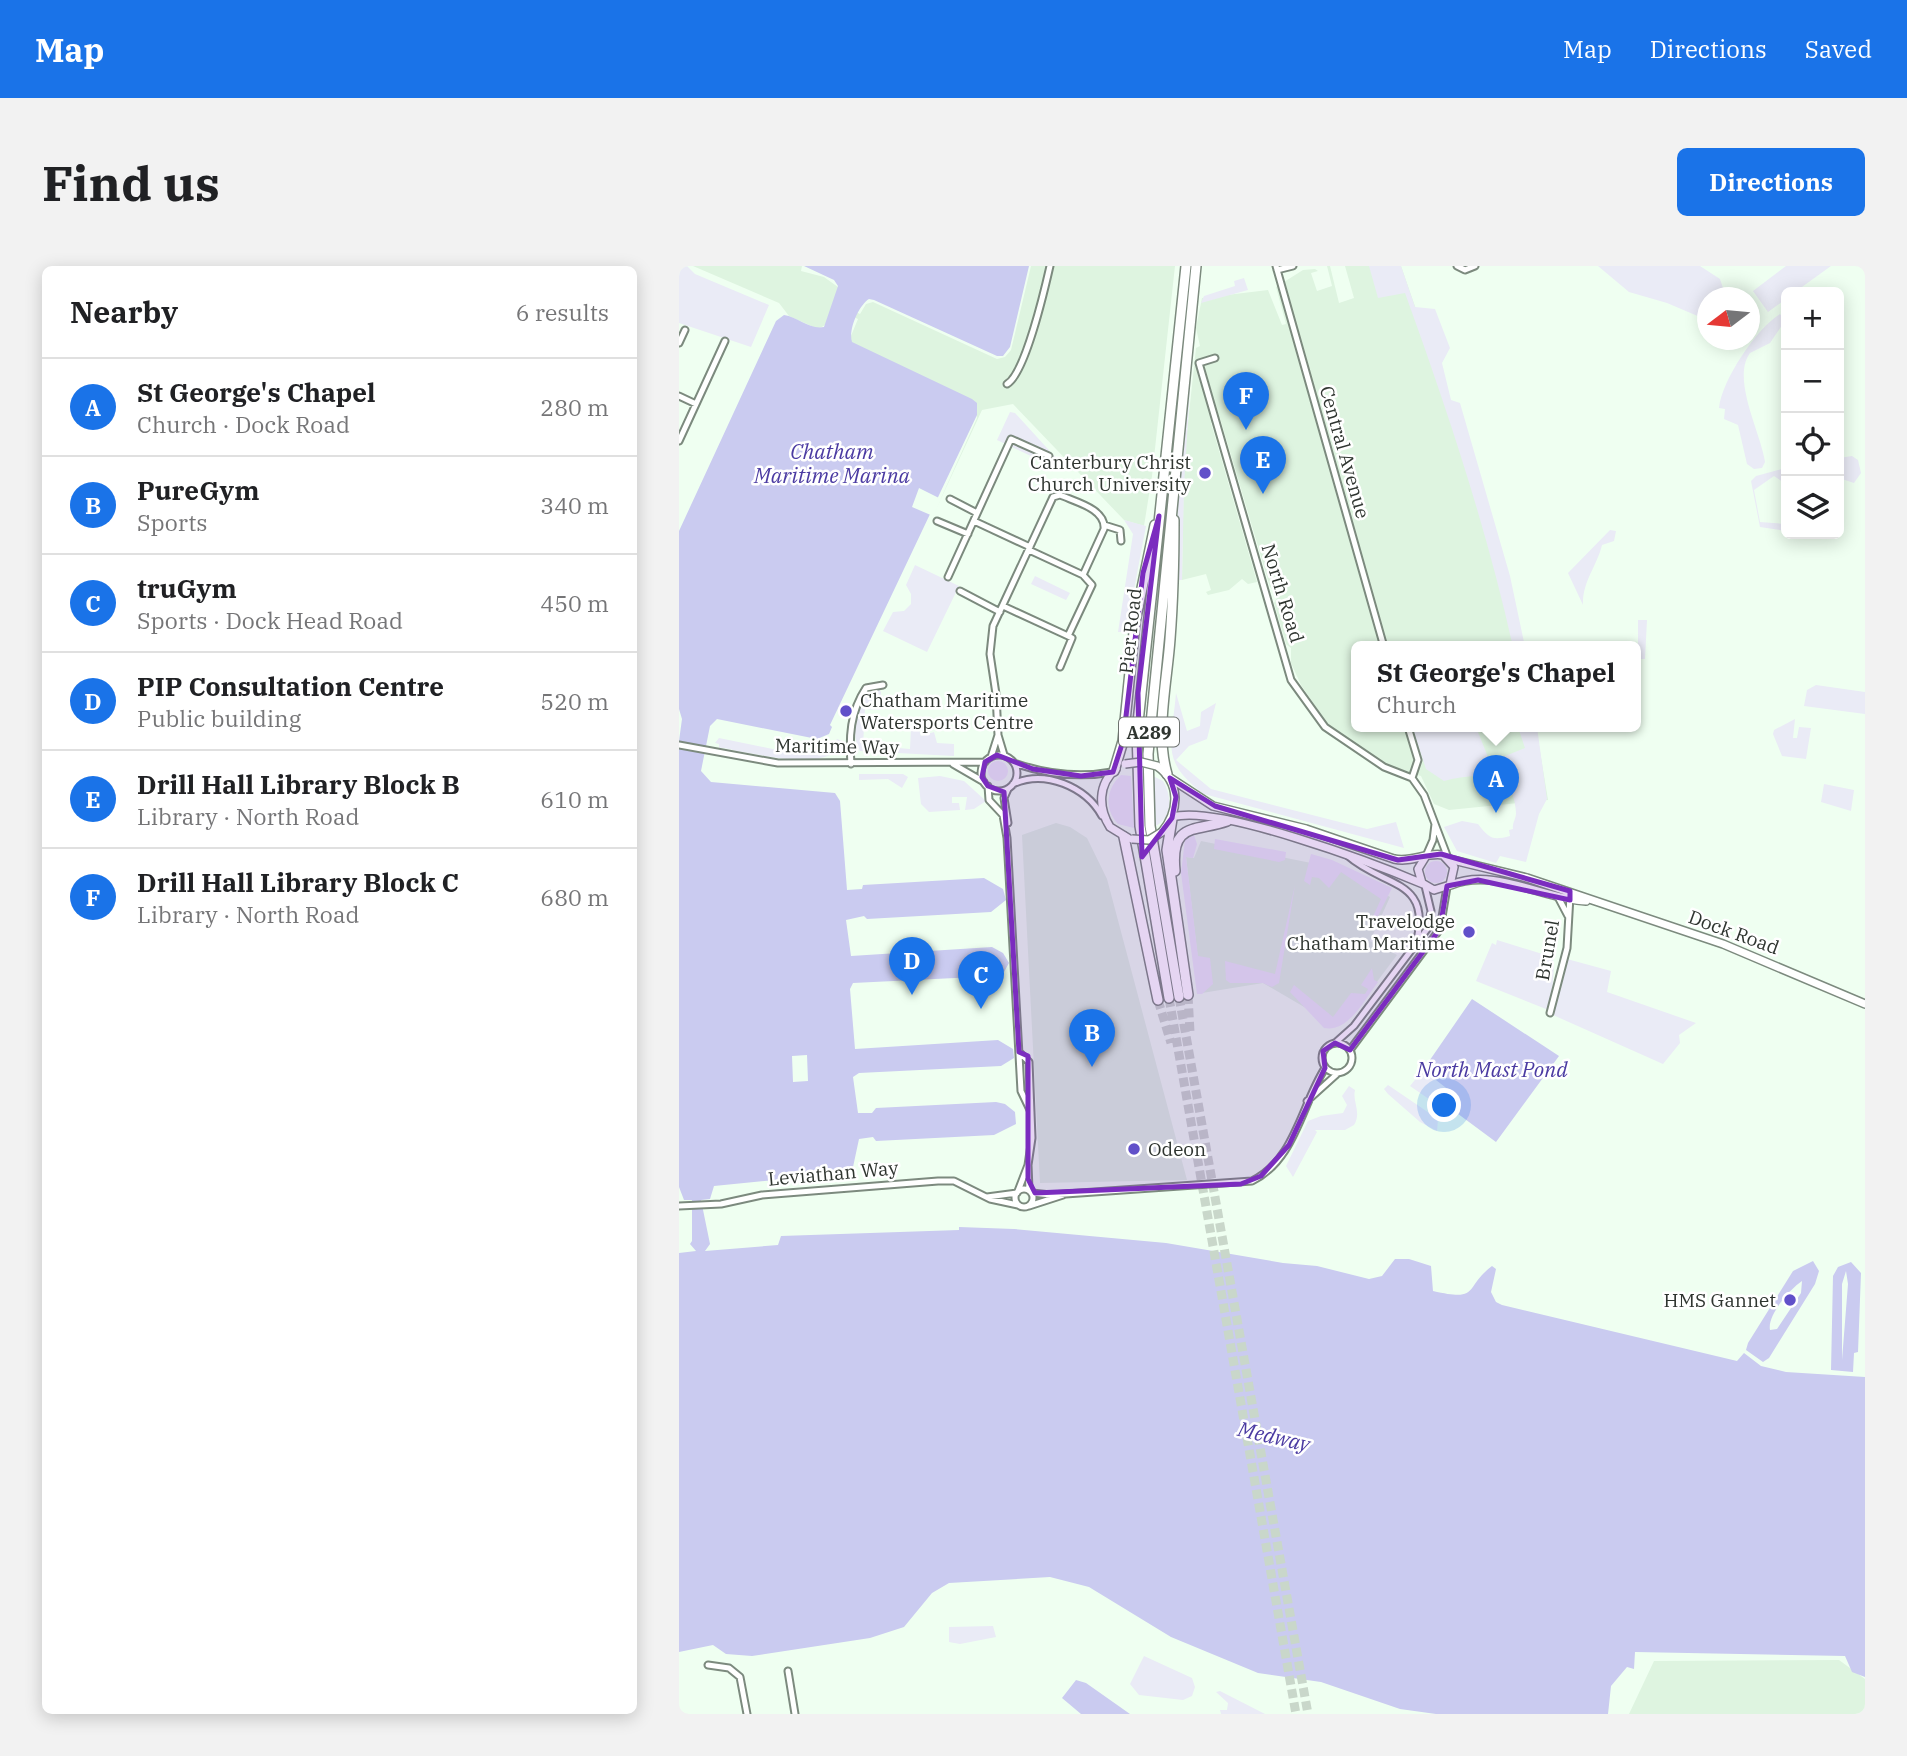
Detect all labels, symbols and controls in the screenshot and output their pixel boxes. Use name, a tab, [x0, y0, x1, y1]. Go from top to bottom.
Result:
text: Map	[35, 28, 104, 71]
text: Map	[1563, 33, 1612, 65]
text: Directions	[1650, 33, 1767, 65]
text: Saved	[1805, 33, 1872, 65]
button: Directions	[1677, 148, 1865, 216]
text: Find us	[42, 151, 220, 214]
north arrow	[1697, 287, 1760, 350]
map controls	[1781, 287, 1844, 539]
button: +	[1781, 287, 1844, 350]
text: Nearby	[70, 292, 178, 331]
text: 6 results	[516, 297, 609, 327]
button: −	[1781, 350, 1844, 413]
pin: F	[1223, 372, 1269, 430]
text: St George's Chapel	[137, 375, 376, 409]
street label: Central Avenue	[1315, 383, 1375, 521]
text: A	[85, 392, 101, 422]
text: 280 m	[540, 392, 609, 422]
text: Church · Dock Road	[137, 409, 350, 439]
button: locate	[1781, 413, 1844, 476]
pin: E	[1240, 436, 1286, 494]
water label: Chatham Maritime Marina	[753, 437, 911, 489]
place label: Canterbury Christ Church University	[1028, 450, 1192, 496]
marker: Canterbury Christ Church University	[1197, 465, 1213, 481]
text: PureGym	[137, 473, 259, 507]
button: layers	[1781, 476, 1844, 539]
text: B	[85, 490, 101, 520]
text: 340 m	[540, 490, 609, 520]
text: Sports	[137, 507, 207, 537]
street label: North Road	[1257, 541, 1309, 645]
text: truGym	[137, 571, 237, 605]
street label: Pier Road	[1114, 587, 1146, 675]
text: C	[85, 588, 101, 618]
text: 450 m	[540, 588, 609, 618]
text: Sports · Dock Head Road	[137, 605, 403, 635]
popup	[1351, 641, 1641, 732]
text: St George's Chapel	[1377, 655, 1615, 689]
text: PIP Consultation Centre	[137, 669, 444, 703]
text: D	[84, 686, 102, 716]
text: 520 m	[540, 686, 609, 716]
place label: Chatham Maritime Watersports Centre	[860, 688, 1033, 734]
text: Church	[1377, 689, 1457, 719]
text: Public building	[137, 703, 301, 733]
marker: Chatham Maritime Watersports Centre	[838, 703, 854, 719]
road number: A289	[1119, 718, 1179, 746]
street label: Maritime Way	[775, 733, 900, 759]
pin: A	[1473, 755, 1519, 813]
text: Drill Hall Library Block B	[137, 767, 460, 801]
text: E	[85, 784, 101, 814]
text: 610 m	[540, 784, 609, 814]
text: Library · North Road	[137, 801, 360, 831]
text: Drill Hall Library Block C	[137, 865, 459, 899]
text: F	[86, 882, 100, 912]
text: 680 m	[540, 882, 609, 912]
text: Library · North Road	[137, 899, 360, 929]
street label: Dock Road	[1685, 904, 1783, 960]
place label: Travelodge Chatham Maritime	[1287, 909, 1455, 955]
street label: Brunel	[1530, 917, 1564, 982]
marker: Travelodge Chatham Maritime	[1461, 924, 1477, 940]
pin: D	[889, 937, 935, 995]
pin: C	[958, 951, 1004, 1009]
pin: B	[1069, 1009, 1115, 1067]
water label: North Mast Pond	[1415, 1055, 1568, 1083]
your location	[1427, 1088, 1461, 1122]
place label: Odeon	[1148, 1137, 1206, 1161]
marker: Odeon	[1126, 1141, 1142, 1157]
street label: Leviathan Way	[767, 1155, 900, 1191]
place label: HMS Gannet	[1663, 1288, 1776, 1312]
marker: HMS Gannet	[1782, 1292, 1798, 1308]
water label: Medway	[1234, 1414, 1315, 1458]

